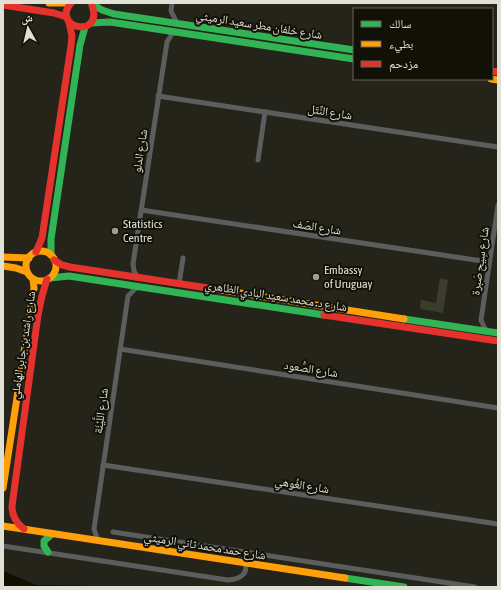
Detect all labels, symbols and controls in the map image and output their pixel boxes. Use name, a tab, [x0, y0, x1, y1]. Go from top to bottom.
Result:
north arrow	[8, 8, 48, 48]
street label: شارع خلفان مطر سعيد الرميثي	[194, 8, 323, 45]
legend	[353, 8, 493, 80]
text: ش	[20, 11, 34, 27]
text: سالك	[389, 17, 411, 31]
text: بطيء	[389, 37, 413, 54]
text: مزدحم	[389, 57, 418, 72]
street label: شارع النَّتَل	[307, 102, 353, 123]
street label: شارع الدلو	[130, 128, 151, 174]
street label: شارع الصَف	[292, 216, 342, 239]
place label: Statistics Centre	[123, 217, 162, 245]
marker: Statistics Centre	[110, 226, 120, 236]
street label: شارع سِيح صَبرة	[468, 226, 493, 296]
place label: Embassy of Uruguay	[324, 263, 373, 291]
marker: Embassy of Uruguay	[311, 272, 321, 282]
street label: شارع د. محمد سعيد البادي الظاهري	[203, 278, 348, 317]
street label: شارع راشد بن جابر الهاملي	[8, 290, 41, 401]
street label: شارع الصُّعود	[283, 358, 339, 381]
street label: شارع اللَّيْنَة	[90, 387, 112, 435]
street label: شارع الغُوهي	[273, 474, 330, 499]
street label: شارع حمد محمد ثاني الرميثي	[143, 529, 267, 566]

